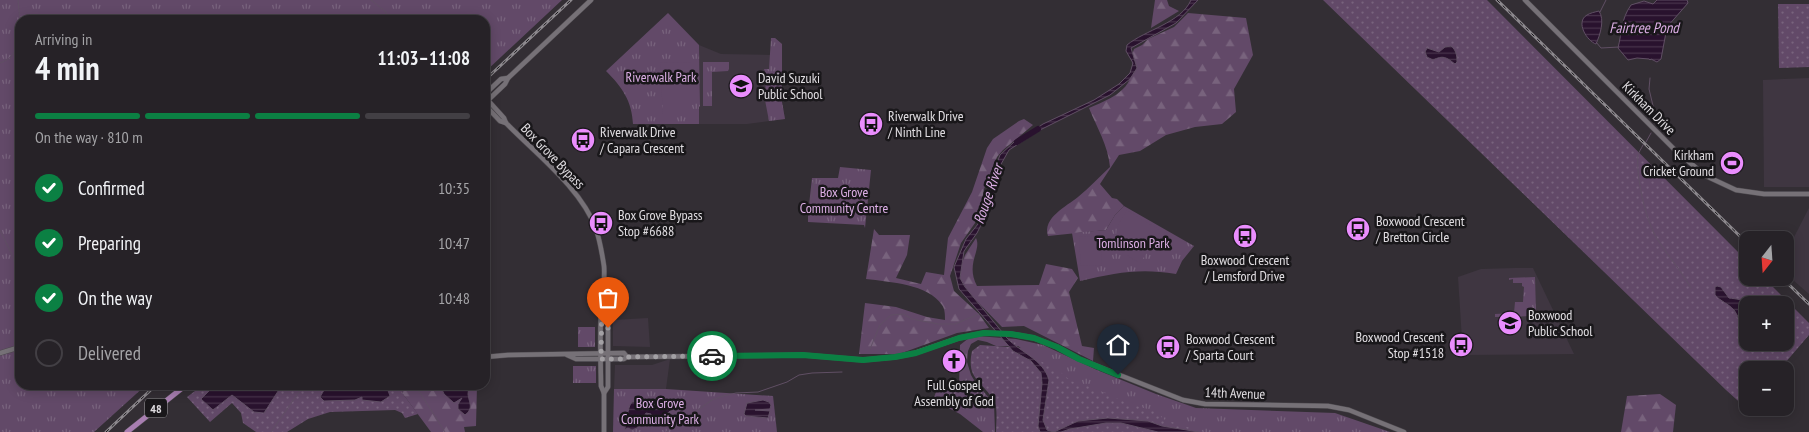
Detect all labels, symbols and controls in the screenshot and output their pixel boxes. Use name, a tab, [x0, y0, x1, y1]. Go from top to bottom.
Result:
water label: Fairtree Pond	[1609, 18, 1681, 37]
text: Arriving in	[35, 29, 92, 49]
text: 11:03–11:08	[377, 46, 470, 70]
text: 4 min	[35, 47, 100, 89]
park label: Riverwalk Park	[626, 68, 697, 86]
place label: David Suzuki Public School	[758, 69, 823, 103]
school or university icon: David Suzuki Public School	[728, 73, 754, 99]
street label: Kirkham Drive	[1618, 77, 1680, 139]
place label: Riverwalk Drive / Ninth Line	[887, 107, 964, 141]
bus stop icon: Riverwalk Drive / Ninth Line	[858, 111, 884, 137]
street label: Box Grove Bypass	[517, 119, 589, 193]
place label: Riverwalk Drive / Capara Crescent	[599, 123, 684, 157]
text: On the way · 810 m	[35, 127, 143, 147]
bus stop icon: Riverwalk Drive / Capara Crescent	[570, 127, 596, 153]
place label: Kirkham Cricket Ground	[1643, 146, 1714, 180]
sports icon: Kirkham Cricket Ground	[1719, 150, 1745, 176]
water label: Rouge River	[969, 160, 1008, 226]
icon: check	[35, 174, 63, 202]
text: Confirmed	[78, 176, 145, 200]
text: 10:35	[438, 178, 470, 198]
park label: Box Grove Community Centre	[800, 183, 888, 217]
place label: Box Grove Bypass Stop #6688	[618, 206, 703, 240]
bus stop icon: Box Grove Bypass Stop #6688	[588, 210, 614, 236]
place label: Boxwood Crescent / Bretton Circle	[1375, 212, 1465, 246]
bus stop icon: Boxwood Crescent / Bretton Circle	[1345, 216, 1371, 242]
bus stop icon: Boxwood Crescent / Lemsford Drive	[1232, 223, 1258, 249]
icon: check	[35, 229, 63, 257]
text: Preparing	[78, 231, 141, 255]
north arrow	[1739, 231, 1794, 286]
map controls	[1739, 231, 1794, 416]
text: 10:47	[438, 233, 470, 253]
park label: Tomlinson Park	[1096, 234, 1170, 252]
place label: Boxwood Crescent / Lemsford Drive	[1201, 251, 1289, 285]
pin	[587, 277, 629, 328]
icon: check	[35, 284, 63, 312]
icon: bag	[594, 284, 622, 312]
text: On the way	[78, 286, 152, 310]
text: 10:48	[438, 288, 470, 308]
button: +	[1739, 296, 1794, 351]
place label: Boxwood Public School	[1528, 306, 1593, 340]
school or university icon: Boxwood Public School	[1497, 310, 1523, 336]
pin	[1097, 324, 1139, 375]
place label: Boxwood Crescent Stop #1518	[1355, 328, 1444, 362]
place label: Boxwood Crescent / Sparta Court	[1185, 330, 1275, 364]
courier	[687, 331, 737, 381]
icon: home	[1104, 331, 1132, 359]
bus stop icon: Boxwood Crescent Stop #1518	[1448, 332, 1474, 358]
bus stop icon: Boxwood Crescent / Sparta Court	[1155, 334, 1181, 360]
text: Delivered	[78, 341, 141, 365]
icon: car	[698, 342, 726, 370]
church icon: Full Gospel Assembly of God	[941, 348, 967, 374]
button: −	[1739, 361, 1794, 416]
place label: Full Gospel Assembly of God	[914, 376, 994, 410]
street label: 14th Avenue	[1204, 383, 1266, 403]
park label: Box Grove Community Park	[621, 394, 700, 428]
road number: 48	[145, 398, 167, 418]

